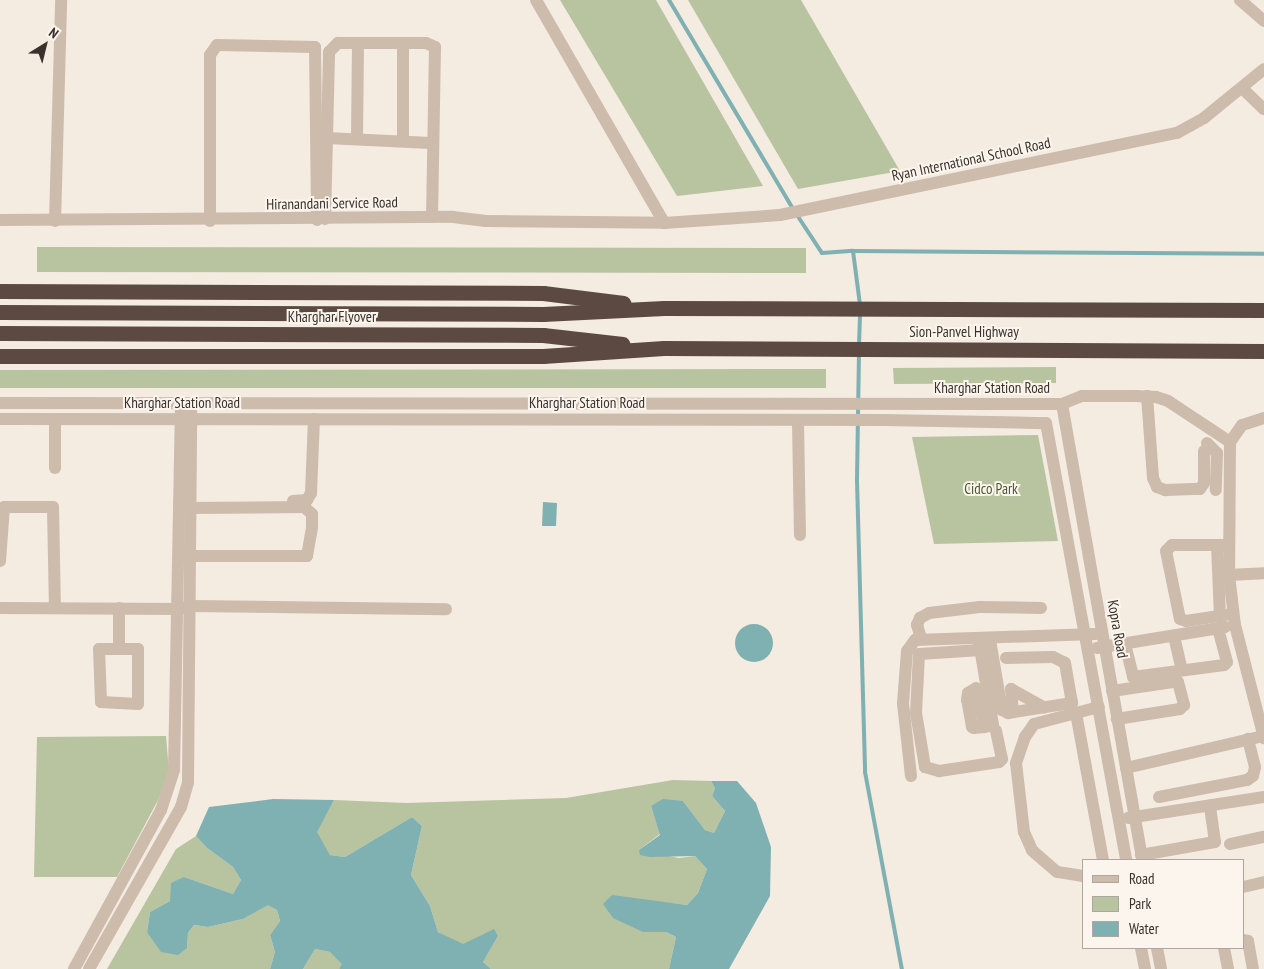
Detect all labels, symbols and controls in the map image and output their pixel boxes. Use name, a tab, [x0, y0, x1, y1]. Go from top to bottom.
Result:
north arrow	[20, 20, 70, 70]
text: N	[45, 23, 62, 42]
street label: Ryan International School Road	[890, 133, 1052, 185]
street label: Hiranandani Service Road	[266, 193, 398, 213]
street label: Kharghar Flyover	[288, 308, 376, 326]
street label: Sion-Panvel Highway	[909, 323, 1019, 341]
street label: Kharghar Station Road	[934, 379, 1050, 397]
street label: Kharghar Station Road	[124, 394, 240, 412]
street label: Kharghar Station Road	[529, 394, 645, 412]
park label: Cidco Park	[964, 480, 1018, 498]
street label: Kopra Road	[1104, 599, 1132, 659]
legend	[1082, 859, 1244, 949]
text: Road	[1129, 869, 1155, 888]
text: Park	[1129, 894, 1151, 913]
text: Water	[1129, 919, 1159, 938]

